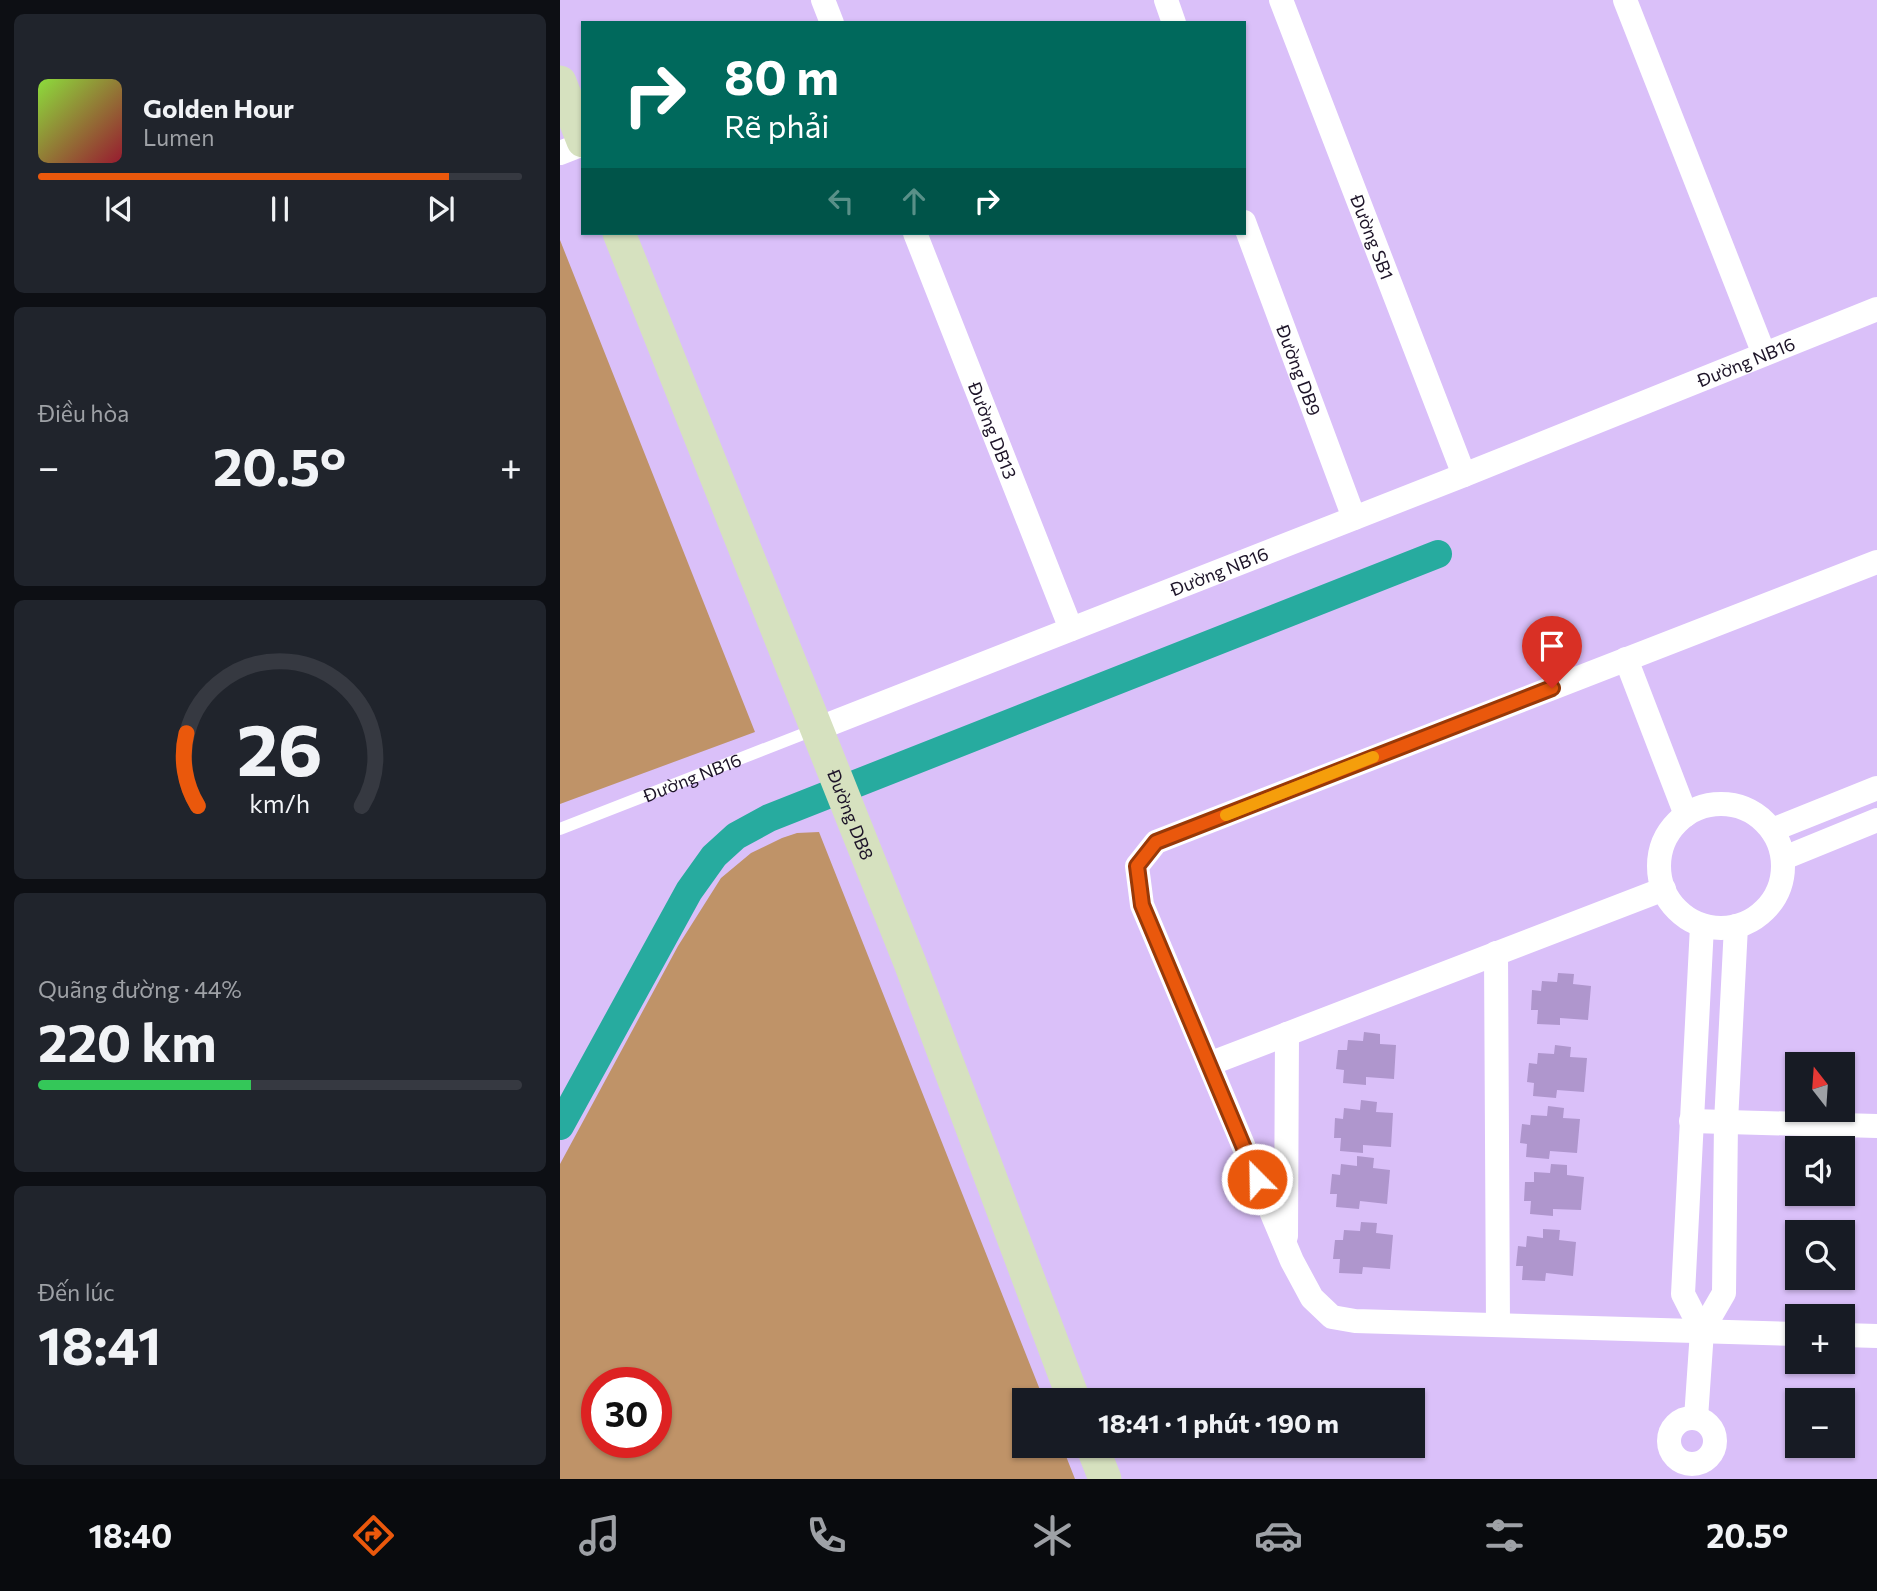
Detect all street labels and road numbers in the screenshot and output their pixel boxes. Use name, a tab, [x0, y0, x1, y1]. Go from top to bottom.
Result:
street label: Đường SB1	[1346, 190, 1399, 283]
street label: Đường DB9	[1272, 321, 1326, 419]
street label: Đường NB16	[1693, 332, 1798, 392]
street label: Đường DB13	[963, 378, 1022, 482]
street label: Đường NB16	[1166, 542, 1271, 601]
street label: Đường NB16	[639, 748, 744, 807]
street label: Đường DB8	[823, 765, 879, 863]

